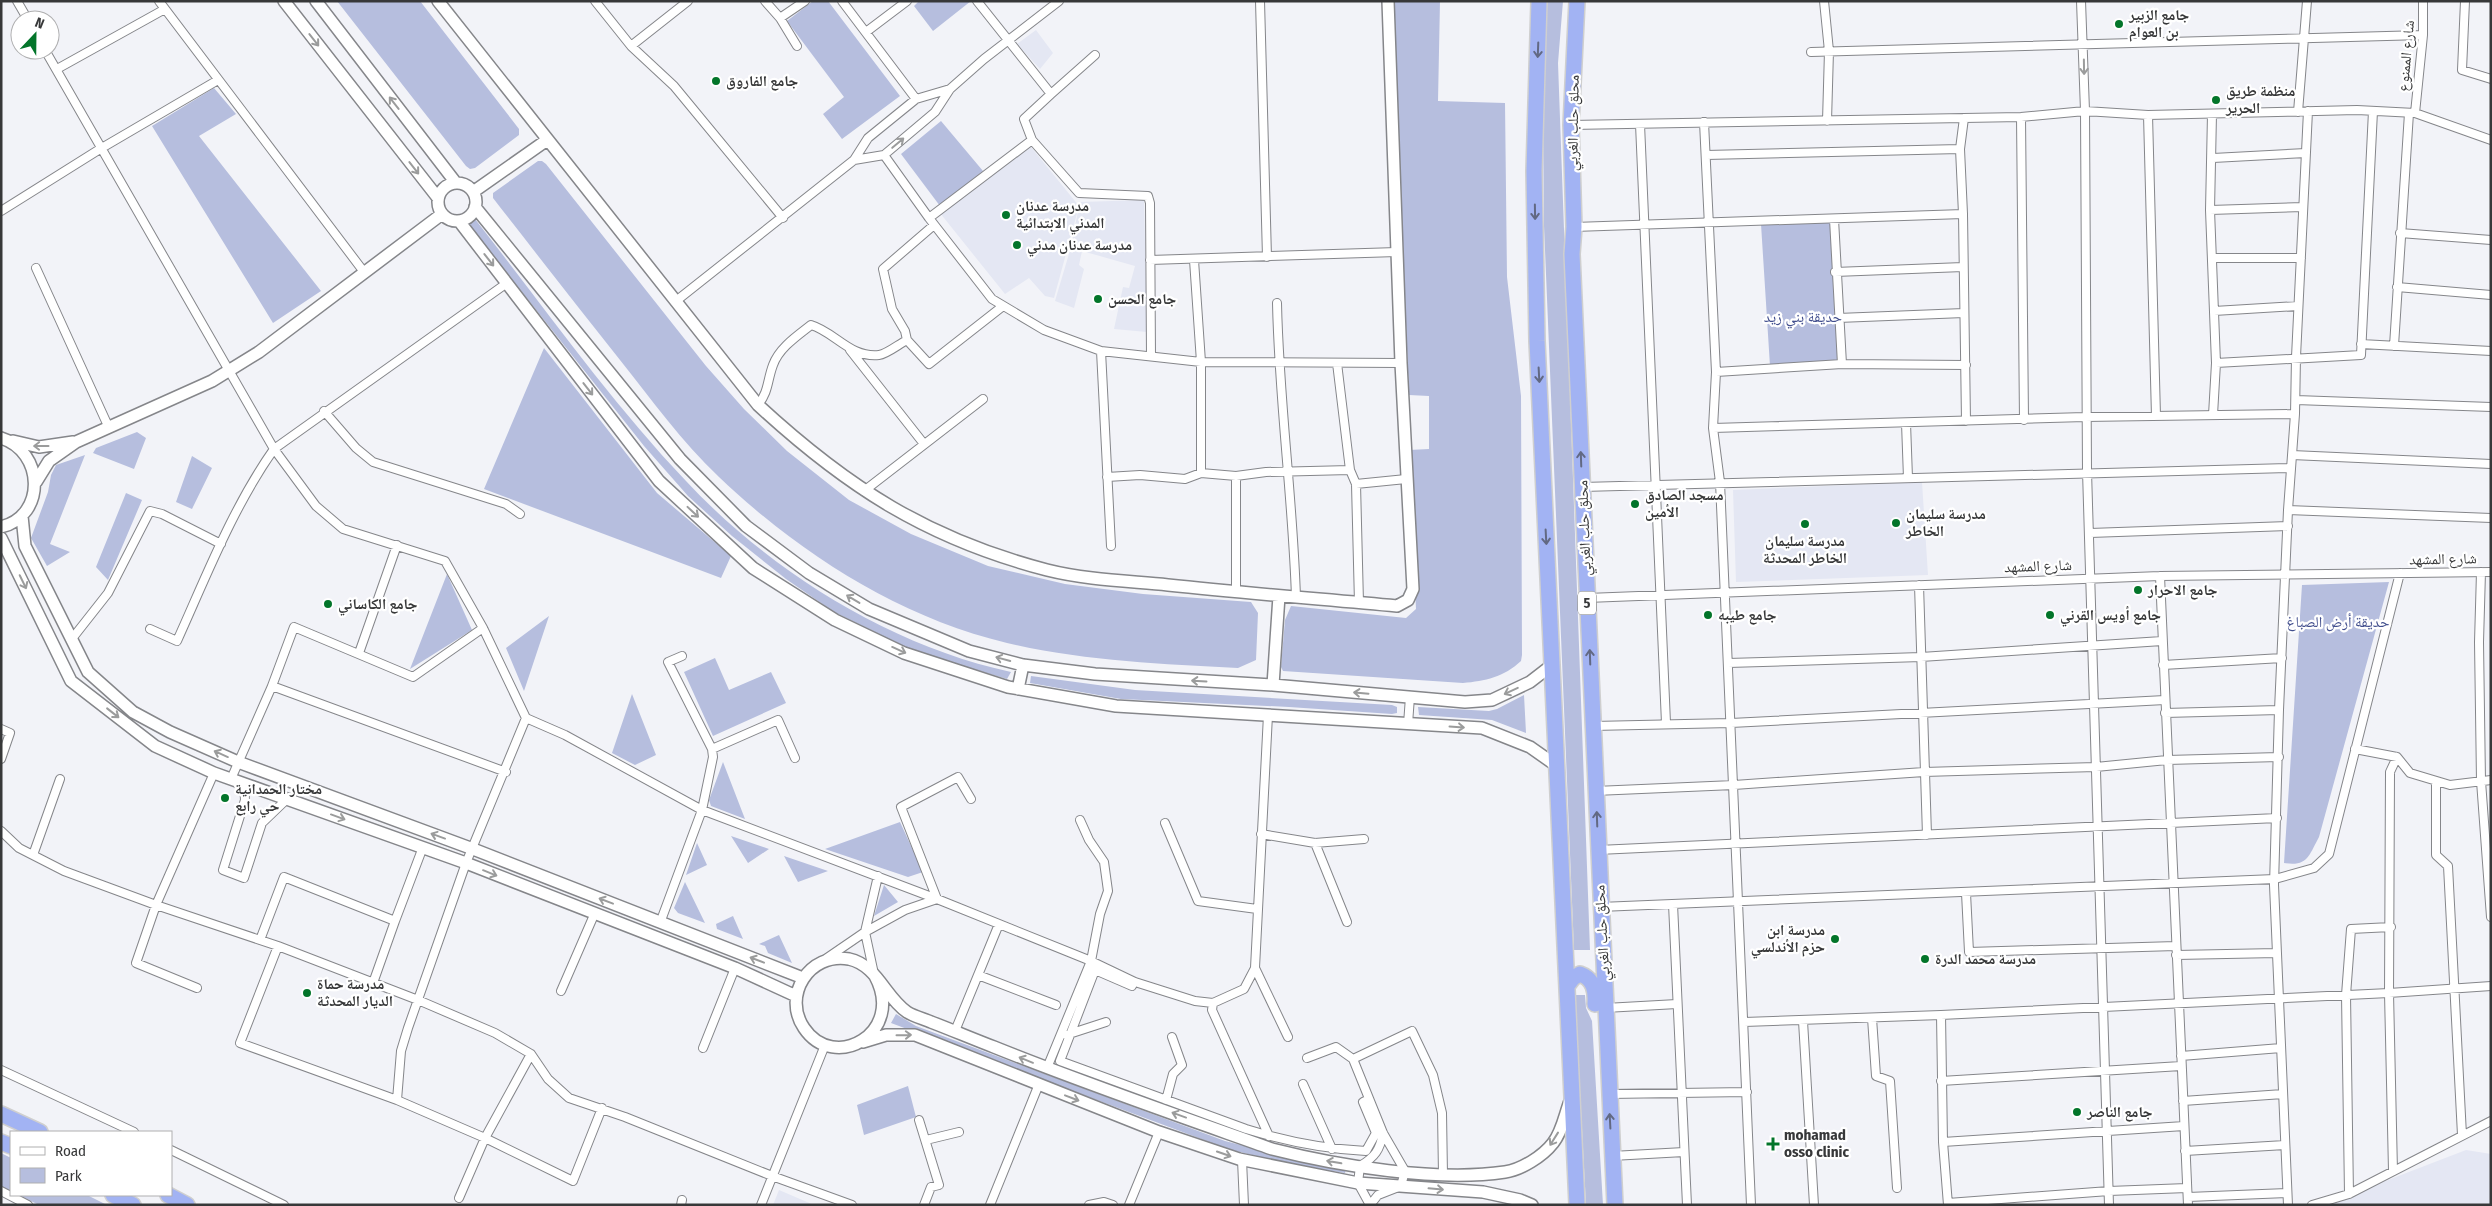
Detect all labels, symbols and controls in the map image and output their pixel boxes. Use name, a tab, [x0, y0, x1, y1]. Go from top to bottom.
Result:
place label: جامع الزبير بن العوام	[2128, 6, 2190, 42]
north arrow	[10, 10, 60, 60]
text: N	[33, 14, 47, 33]
marker: جامع الزبير بن العوام	[2113, 18, 2125, 30]
street label: شارع الممنوع	[2394, 19, 2419, 93]
one-way arrow	[308, 33, 319, 46]
one-way arrow	[1533, 42, 1542, 58]
one-way arrow	[2079, 59, 2089, 75]
place label: جامع الفاروق	[726, 72, 799, 91]
marker: جامع الفاروق	[710, 75, 722, 87]
street label: محلق حلب الغربي	[1563, 75, 1586, 171]
place label: منظمة طريق الحرير	[2225, 82, 2295, 117]
marker: منظمة طريق الحرير	[2210, 94, 2222, 106]
one-way arrow	[389, 96, 399, 110]
one-way arrow	[891, 138, 904, 149]
one-way arrow	[408, 161, 419, 174]
place label: مدرسة عدنان المدني الابتدائية	[1016, 197, 1105, 235]
one-way arrow	[1530, 204, 1540, 220]
marker: مدرسة عدنان المدني الابتدائية	[1000, 209, 1012, 221]
place label: مدرسة عدنان مدني	[1027, 236, 1132, 257]
marker: مدرسة عدنان مدني	[1011, 239, 1023, 251]
one-way arrow	[483, 253, 494, 266]
place label: جامع الحسن	[1108, 290, 1177, 309]
marker: جامع الحسن	[1092, 293, 1104, 305]
park label: حديقة بني زيد	[1764, 308, 1843, 329]
one-way arrow	[1534, 366, 1544, 383]
one-way arrow	[582, 382, 593, 395]
one-way arrow	[33, 441, 50, 451]
one-way arrow	[1576, 452, 1586, 468]
street label: محلق حلب الغربي	[1573, 479, 1597, 576]
place label: مسجد الصادق الأمين	[1645, 486, 1724, 521]
marker: مسجد الصادق الأمين	[1629, 498, 1641, 510]
place label: مدرسة سليمان الخاطر	[1905, 505, 1986, 540]
one-way arrow	[686, 506, 699, 518]
marker: مدرسة سليمان الخاطر	[1890, 517, 1902, 529]
marker: مدرسة سليمان الخاطر المحدثة	[1799, 518, 1811, 530]
one-way arrow	[1542, 529, 1551, 545]
place label: مدرسة سليمان الخاطر المحدثة	[1763, 532, 1847, 567]
street label: شارع المشهد	[2409, 549, 2477, 570]
street label: شارع المشهد	[2004, 556, 2072, 577]
one-way arrow	[19, 574, 28, 589]
place label: جامع الاحرار	[2147, 581, 2218, 600]
marker: جامع الاحرار	[2132, 584, 2144, 596]
road number: 5	[1578, 592, 1596, 614]
one-way arrow	[846, 594, 860, 605]
place label: جامع الكاساني	[338, 595, 418, 616]
marker: جامع الكاساني	[322, 598, 334, 610]
place label: جامع طيبه	[1718, 606, 1777, 625]
place label: جامع أويس القرني	[2060, 606, 2161, 627]
marker: جامع طيبه	[1702, 609, 1714, 621]
marker: جامع أويس القرني	[2044, 609, 2056, 621]
park label: حديقة أرض الصباغ	[2287, 613, 2390, 632]
one-way arrow	[891, 646, 906, 656]
one-way arrow	[1585, 649, 1594, 665]
one-way arrow	[996, 654, 1012, 664]
one-way arrow	[1192, 676, 1208, 685]
one-way arrow	[1504, 687, 1519, 696]
one-way arrow	[1354, 688, 1370, 698]
one-way arrow	[106, 708, 120, 718]
one-way arrow	[1448, 722, 1464, 731]
one-way arrow	[214, 749, 229, 758]
place label: مختار الحمدانية حي رابع	[235, 780, 322, 818]
marker: مختار الحمدانية حي رابع	[219, 792, 231, 804]
one-way arrow	[1592, 811, 1601, 827]
one-way arrow	[330, 813, 345, 822]
one-way arrow	[431, 831, 446, 840]
one-way arrow	[482, 869, 497, 878]
street label: محلق حلب الغربي	[1590, 884, 1616, 981]
one-way arrow	[599, 896, 614, 906]
place label: مدرسة ابن حزم الأندلسي	[1751, 921, 1825, 959]
marker: مدرسة ابن حزم الأندلسي	[1829, 933, 1841, 945]
place label: مدرسة محمد الدرة	[1935, 950, 2036, 968]
marker: مدرسة محمد الدرة	[1919, 953, 1931, 965]
one-way arrow	[750, 955, 766, 964]
place label: مدرسة حماة الديار المحدثة	[317, 975, 393, 1010]
marker: مدرسة حماة الديار المحدثة	[301, 987, 313, 999]
one-way arrow	[896, 1030, 912, 1040]
one-way arrow	[1019, 1055, 1035, 1064]
one-way arrow	[1064, 1093, 1079, 1103]
place label: جامع الناصر	[2086, 1103, 2153, 1122]
marker: جامع الناصر	[2071, 1106, 2083, 1118]
one-way arrow	[1172, 1110, 1187, 1119]
one-way arrow	[1606, 1113, 1615, 1129]
place label: mohamad osso clinic	[1784, 1126, 1849, 1161]
legend	[10, 1131, 172, 1196]
one-way arrow	[1549, 1132, 1559, 1146]
marker: mohamad osso clinic	[1766, 1137, 1780, 1151]
text: Road	[55, 1142, 86, 1160]
one-way arrow	[1216, 1150, 1232, 1159]
one-way arrow	[1327, 1156, 1343, 1166]
text: Park	[55, 1167, 82, 1185]
one-way arrow	[1428, 1184, 1444, 1193]

